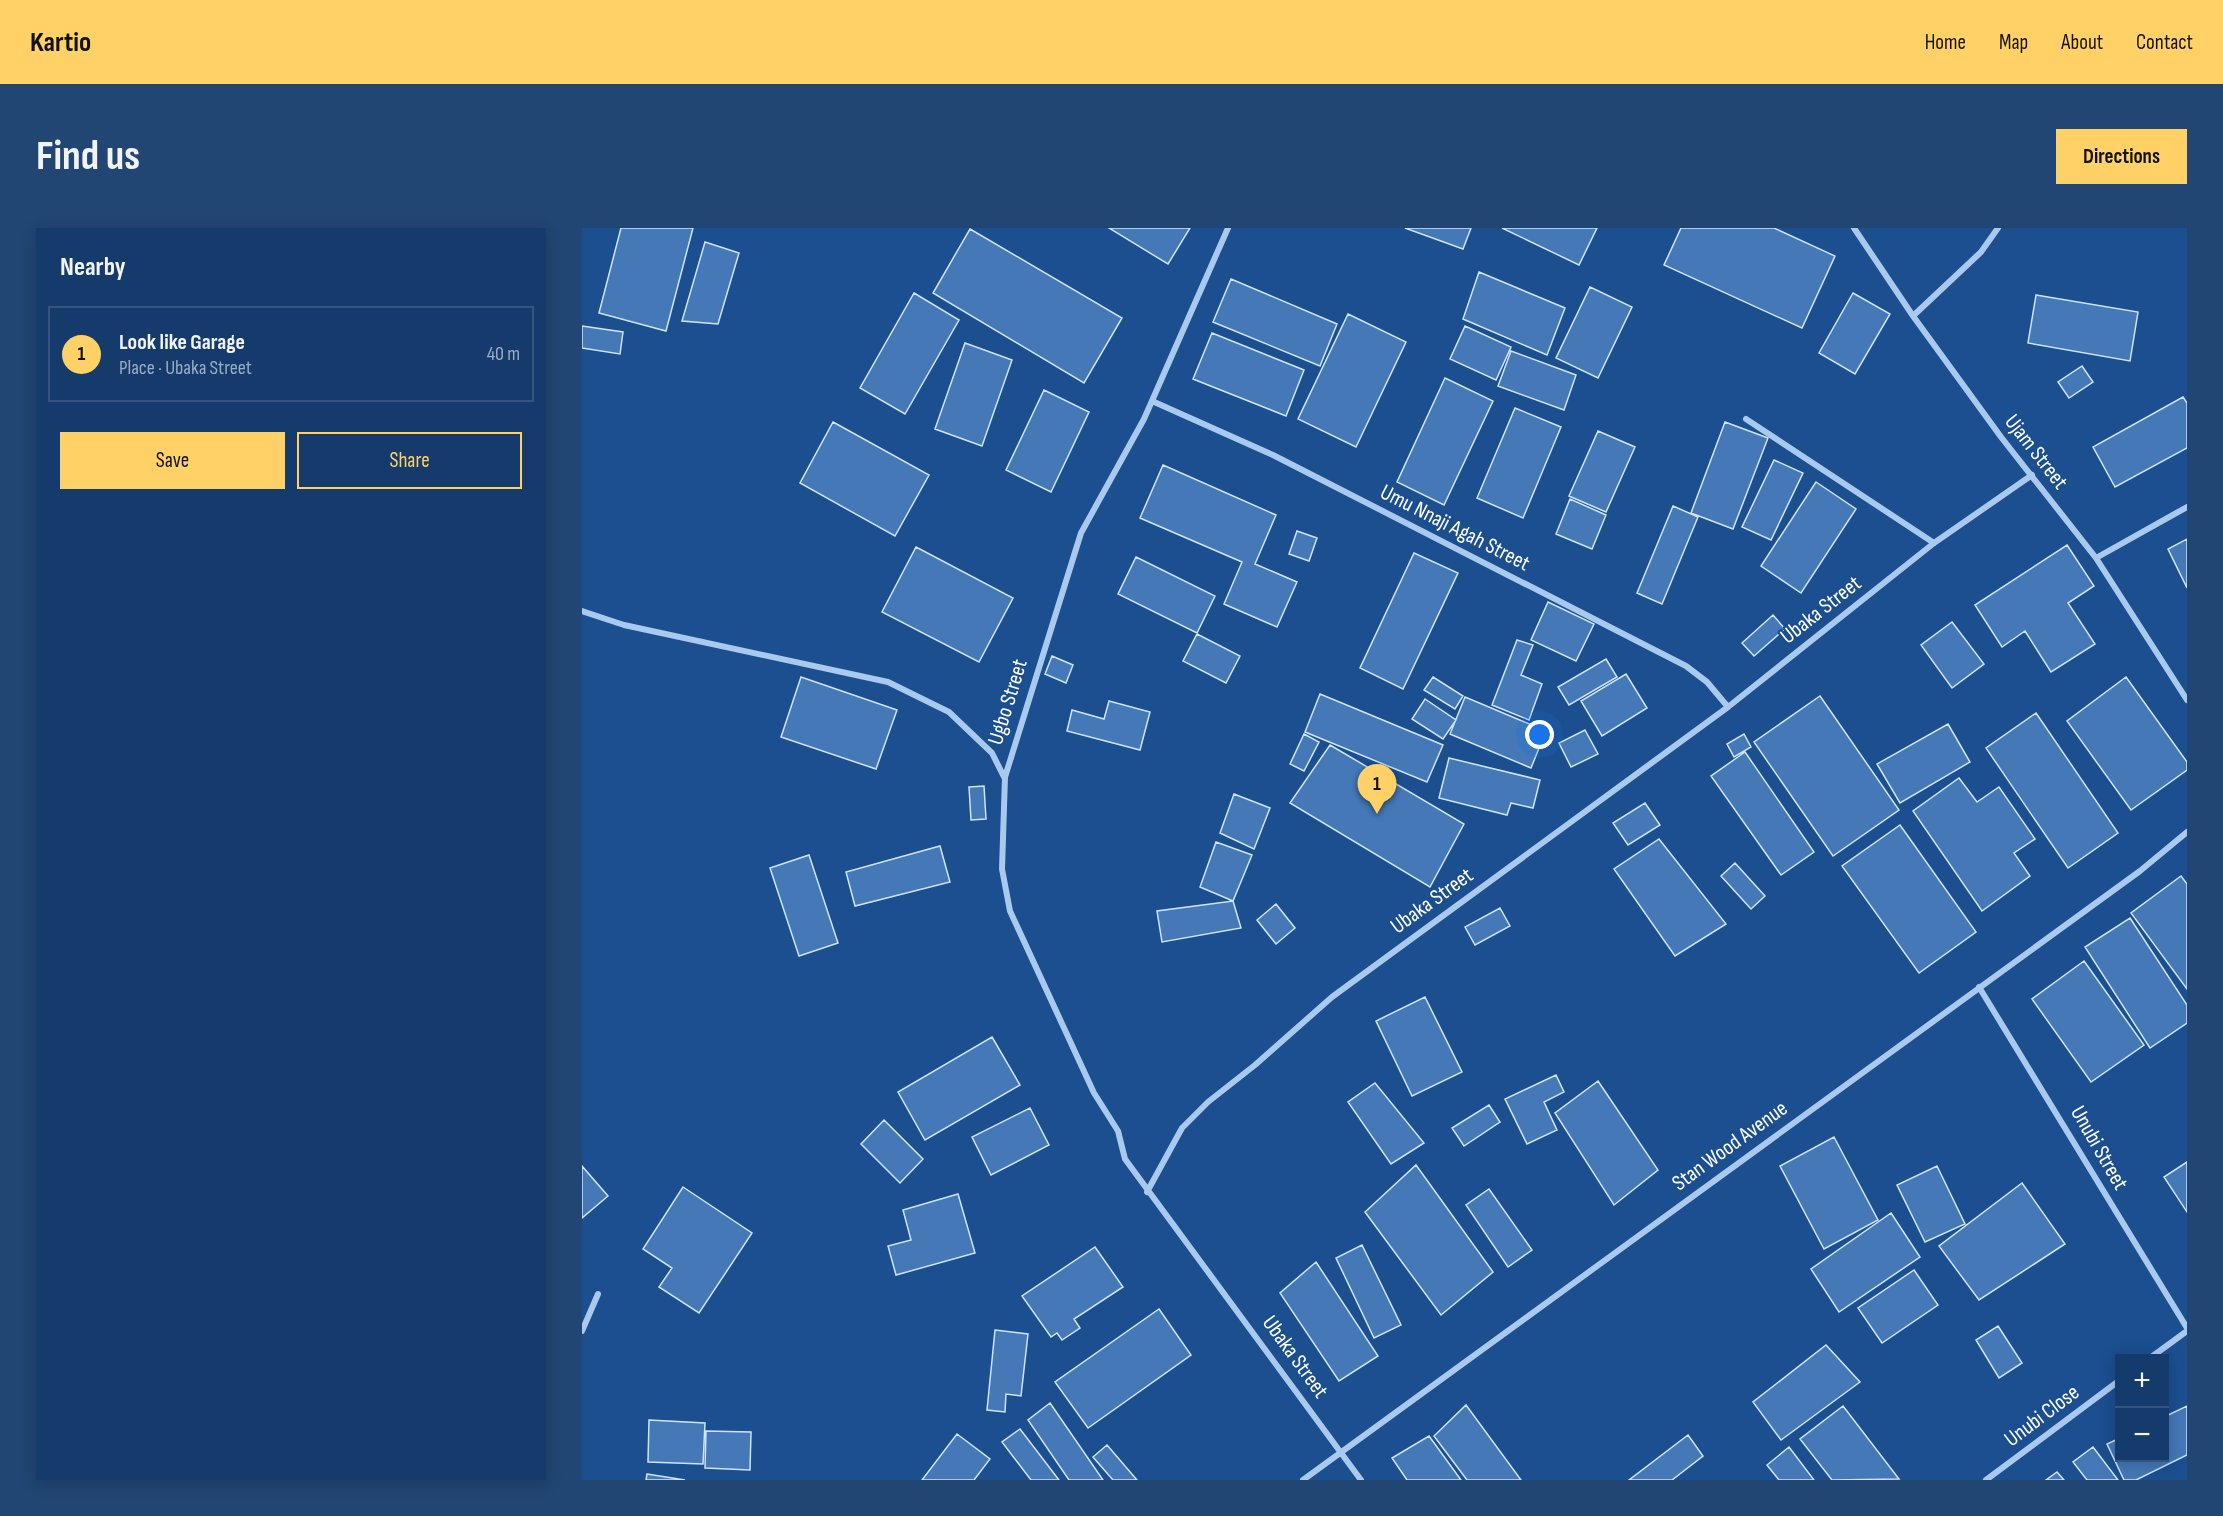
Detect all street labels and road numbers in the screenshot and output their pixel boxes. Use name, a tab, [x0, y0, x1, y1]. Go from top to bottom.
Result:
street label: Ujam Street	[1998, 409, 2074, 495]
street label: Umu Nnaji Agah Street	[1376, 479, 1535, 577]
street label: Ubaka Street	[1775, 570, 1867, 650]
street label: Ugbo Street	[982, 656, 1034, 748]
street label: Ubaka Street	[1386, 862, 1479, 940]
street label: Stan Wood Avenue	[1667, 1095, 1793, 1197]
street label: Unubi Street	[2064, 1101, 2134, 1195]
street label: Ubaka Street	[1256, 1311, 1334, 1404]
street label: Unubi Close	[1999, 1379, 2085, 1453]

